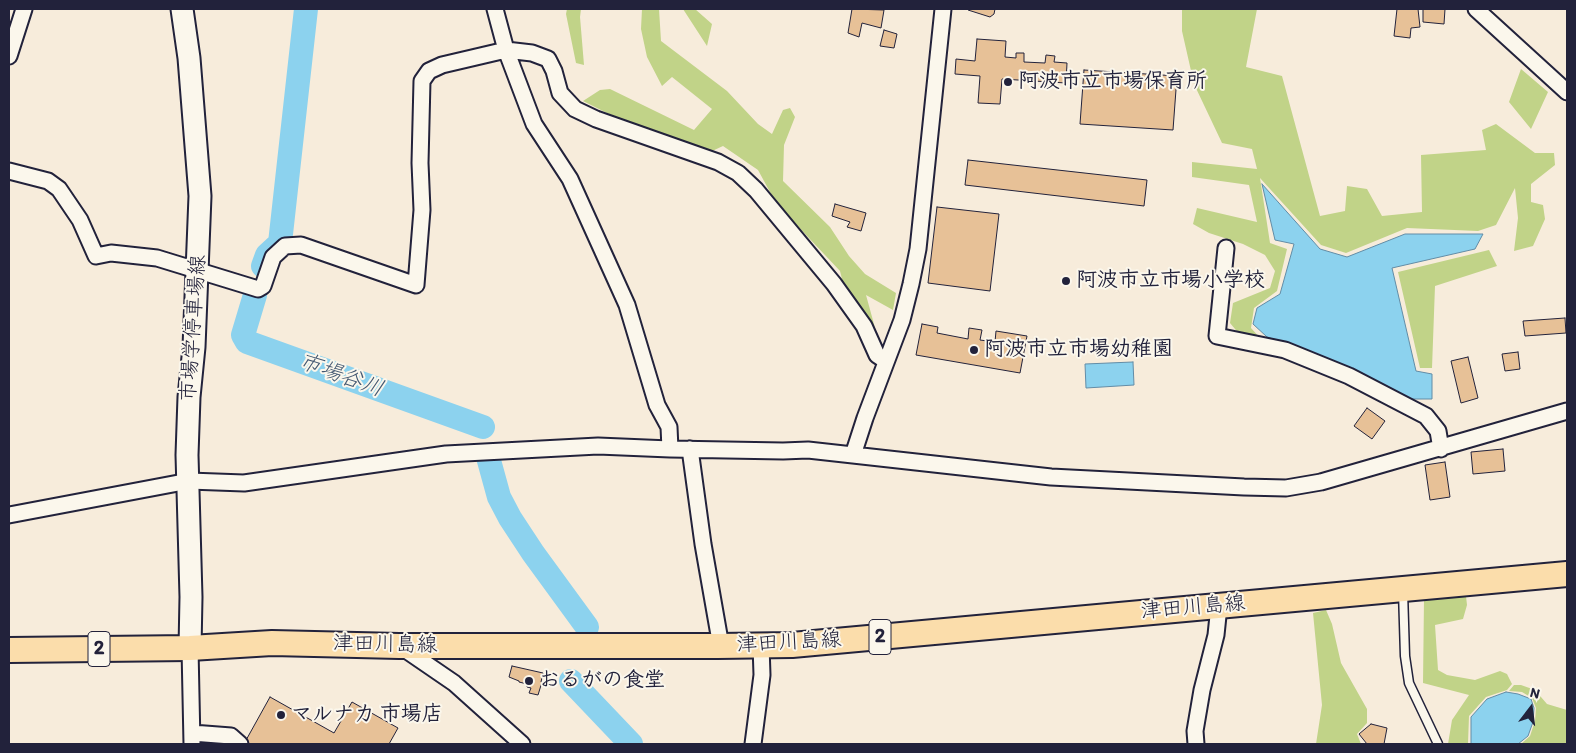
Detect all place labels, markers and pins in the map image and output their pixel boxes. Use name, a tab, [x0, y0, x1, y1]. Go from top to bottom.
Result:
place label: 阿波市立市場保育所	[1018, 69, 1207, 95]
marker: 阿波市立市場保育所	[1002, 76, 1014, 88]
place label: 阿波市立市場小学校	[1076, 268, 1265, 294]
marker: 阿波市立市場小学校	[1060, 275, 1072, 287]
place label: 阿波市立市場幼稚園	[984, 337, 1173, 363]
marker: 阿波市立市場幼稚園	[968, 344, 980, 356]
place label: おるがの食堂	[539, 668, 665, 694]
marker: おるがの食堂	[523, 675, 535, 687]
place label: マルナカ 市場店	[291, 702, 443, 728]
marker: マルナカ 市場店	[275, 709, 287, 721]

